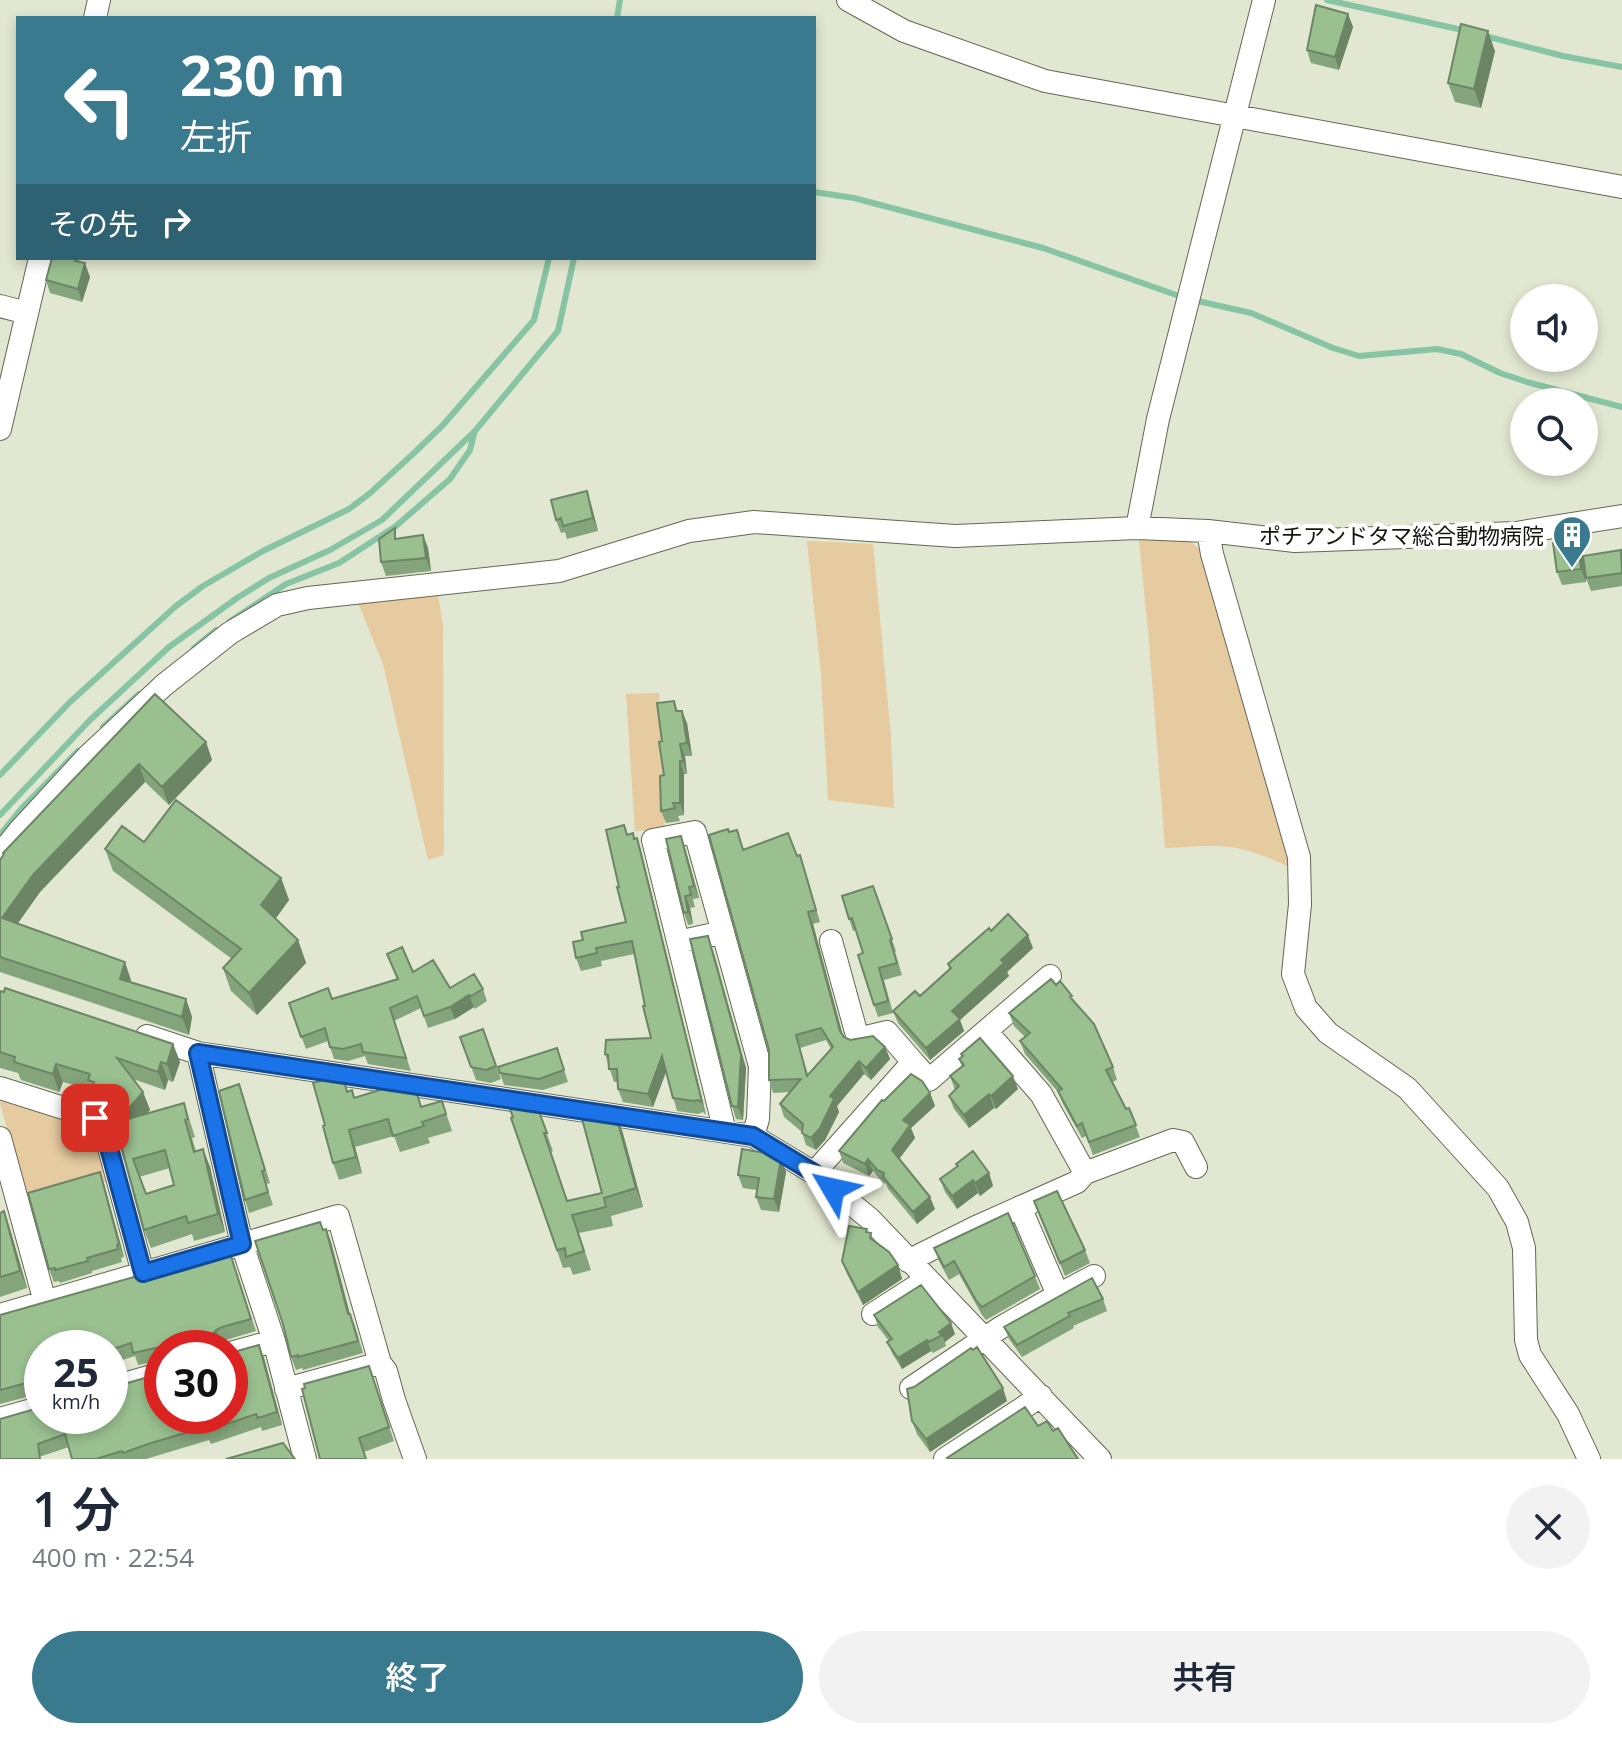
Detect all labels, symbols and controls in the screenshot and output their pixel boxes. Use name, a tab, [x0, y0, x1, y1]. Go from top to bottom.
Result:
text: 230 m	[180, 36, 346, 112]
icon: left	[48, 48, 152, 152]
text: 左折	[180, 112, 252, 161]
icon: right	[154, 200, 198, 244]
text: その先	[48, 203, 138, 244]
map controls	[1510, 284, 1598, 476]
button: sound	[1510, 284, 1598, 372]
button: search	[1510, 388, 1598, 476]
building icon: ポチアンドタマ総合動物病院	[1551, 514, 1593, 569]
place label: ポチアンドタマ総合動物病院	[1259, 520, 1544, 550]
pin	[61, 1084, 129, 1152]
icon: arrive	[73, 1096, 117, 1140]
position arrow	[791, 1147, 875, 1231]
speed limit sign: 30	[144, 1330, 248, 1434]
text: 25	[53, 1344, 99, 1399]
text: km/h	[52, 1388, 100, 1415]
text: 1 分	[32, 1476, 120, 1541]
button: close	[1506, 1485, 1590, 1569]
text: 400 m · 22:54	[32, 1539, 194, 1575]
button: 終了	[32, 1631, 803, 1723]
button: 共有	[819, 1631, 1590, 1723]

